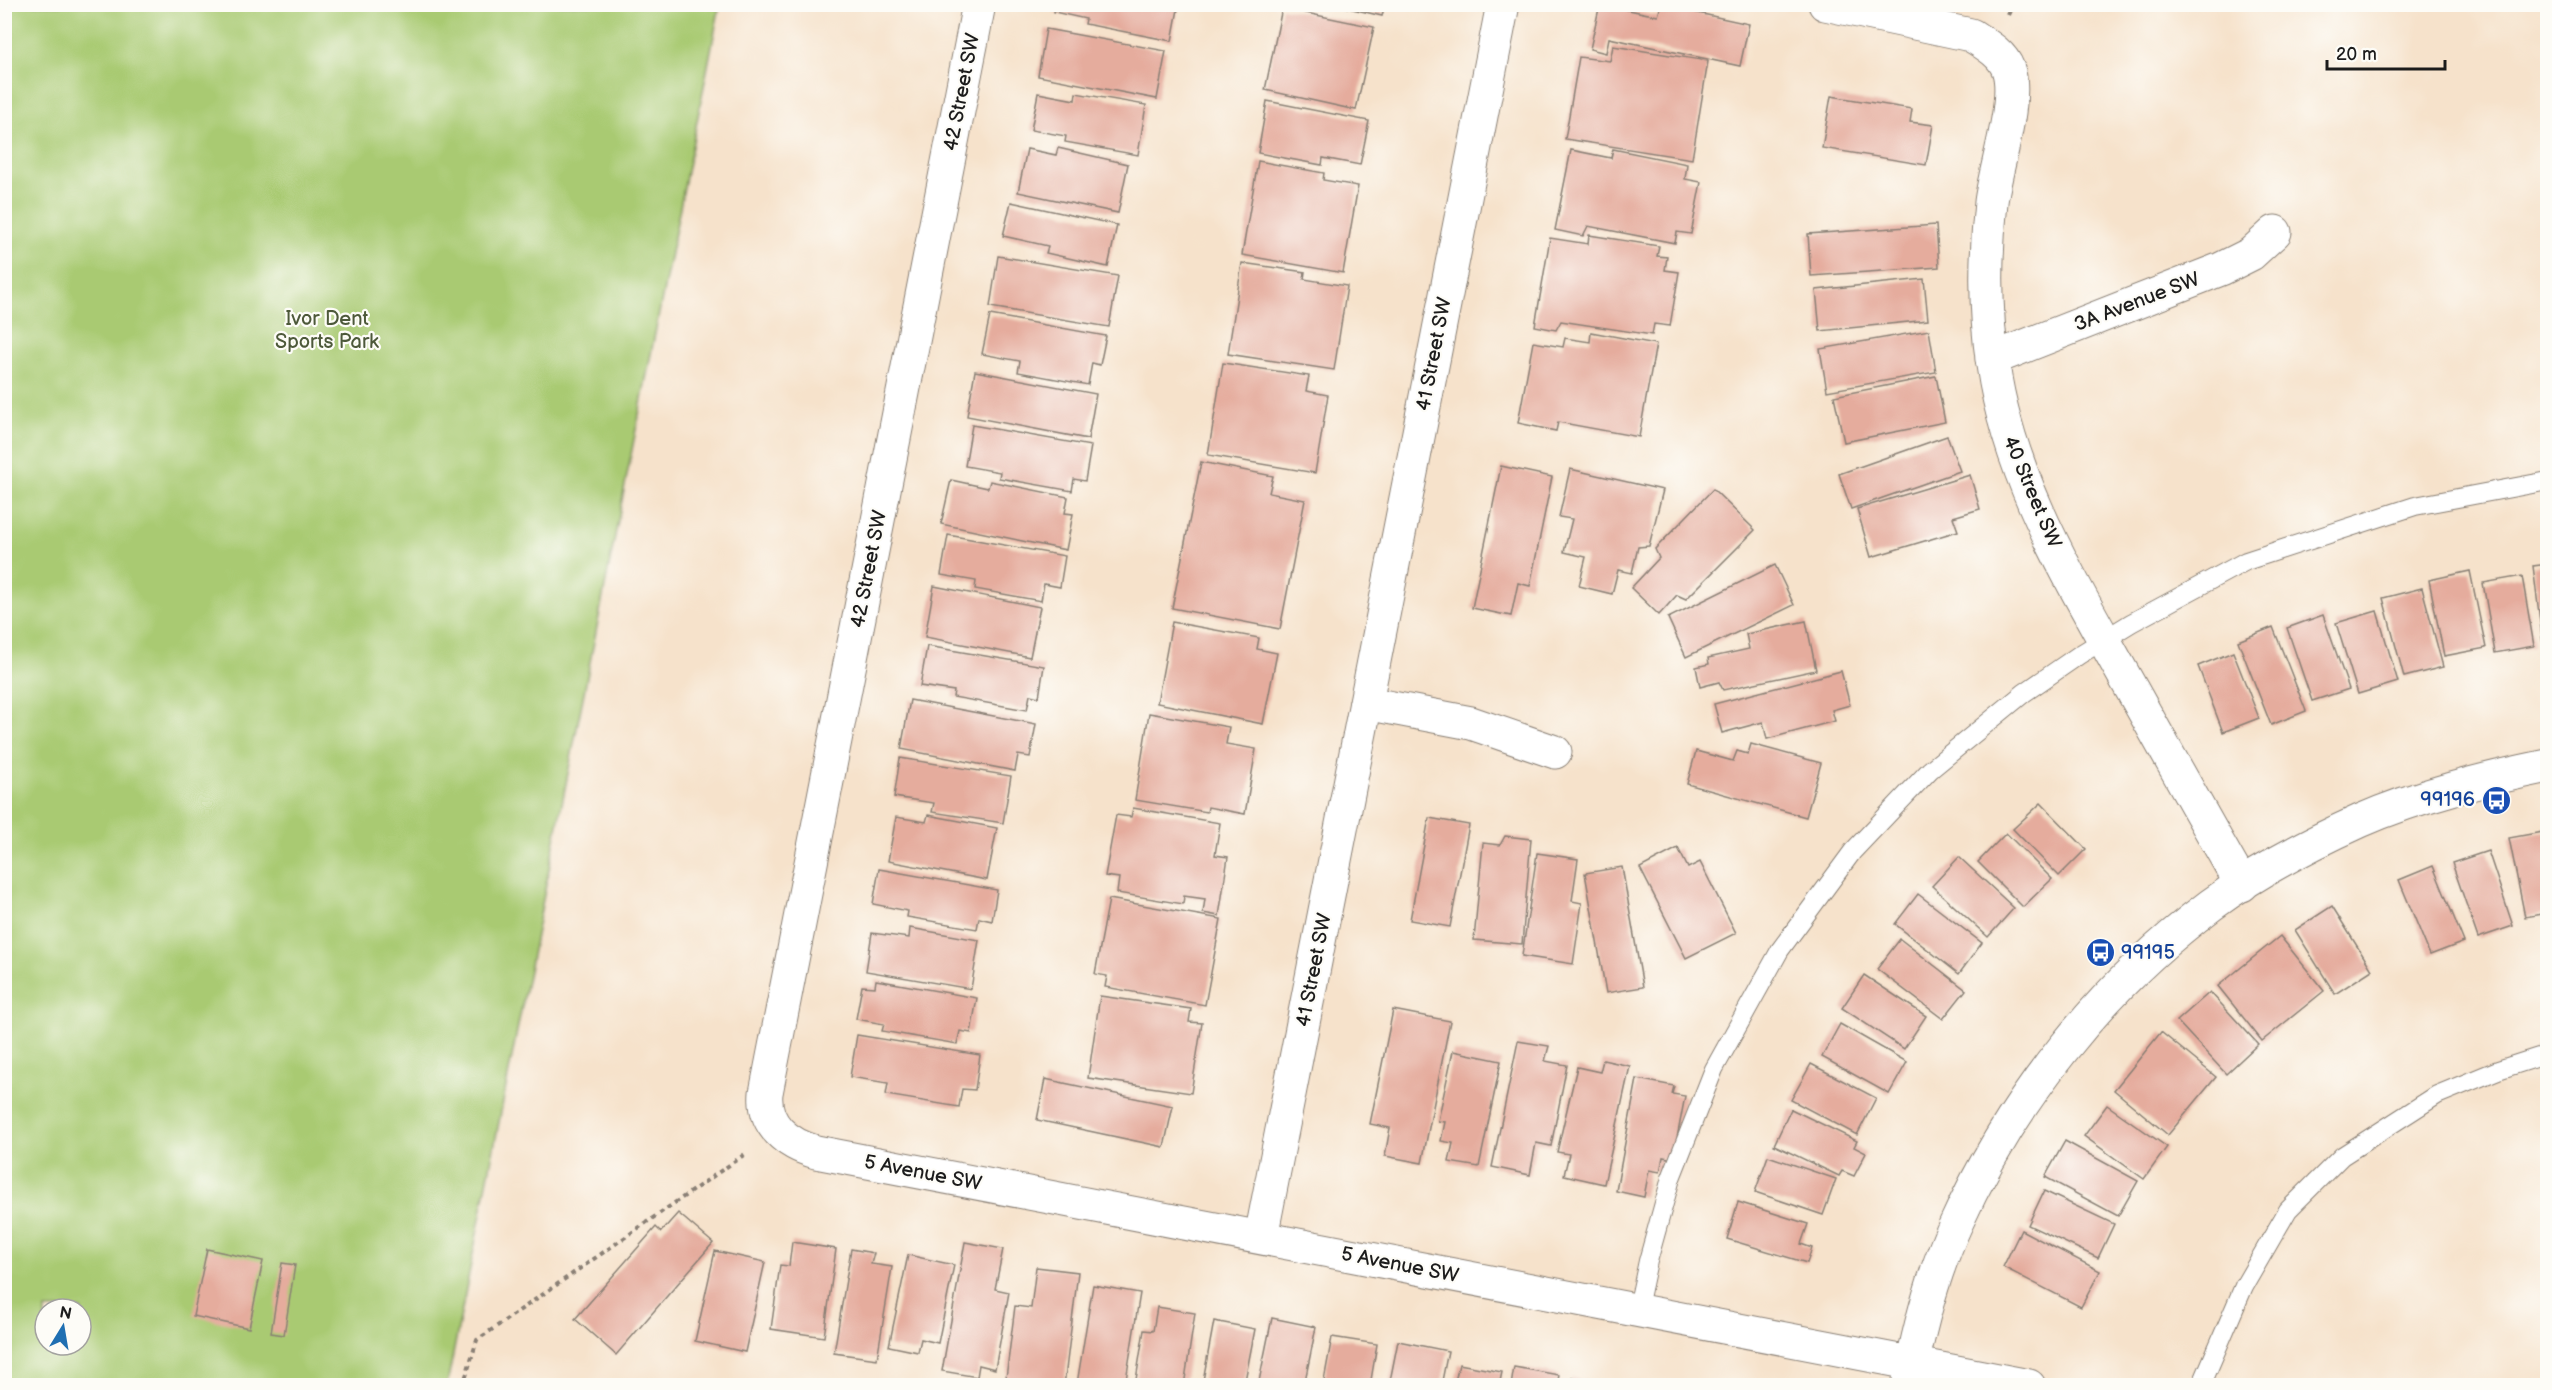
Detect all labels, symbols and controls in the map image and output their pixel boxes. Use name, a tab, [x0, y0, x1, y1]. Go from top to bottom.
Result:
street label: 42 Street SW	[939, 31, 985, 153]
scale bar	[2327, 33, 2446, 71]
text: 20 m	[2336, 44, 2377, 65]
street label: 3A Avenue SW	[2071, 267, 2203, 337]
street label: 41 Street SW	[1411, 295, 1457, 413]
park label: Ivor Dent Sports Park	[275, 307, 379, 354]
street label: 40 Street SW	[1998, 432, 2066, 552]
street label: 42 Street SW	[846, 508, 892, 630]
bus stop icon: 99196	[2480, 784, 2512, 816]
place label: 99196	[2420, 788, 2475, 812]
street label: 41 Street SW	[1291, 911, 1337, 1029]
bus stop icon: 99195	[2084, 937, 2116, 969]
place label: 99195	[2121, 941, 2175, 965]
street label: 5 Avenue SW	[862, 1150, 984, 1196]
street label: 5 Avenue SW	[1339, 1242, 1461, 1288]
north arrow	[33, 1297, 93, 1357]
text: N	[58, 1303, 73, 1324]

